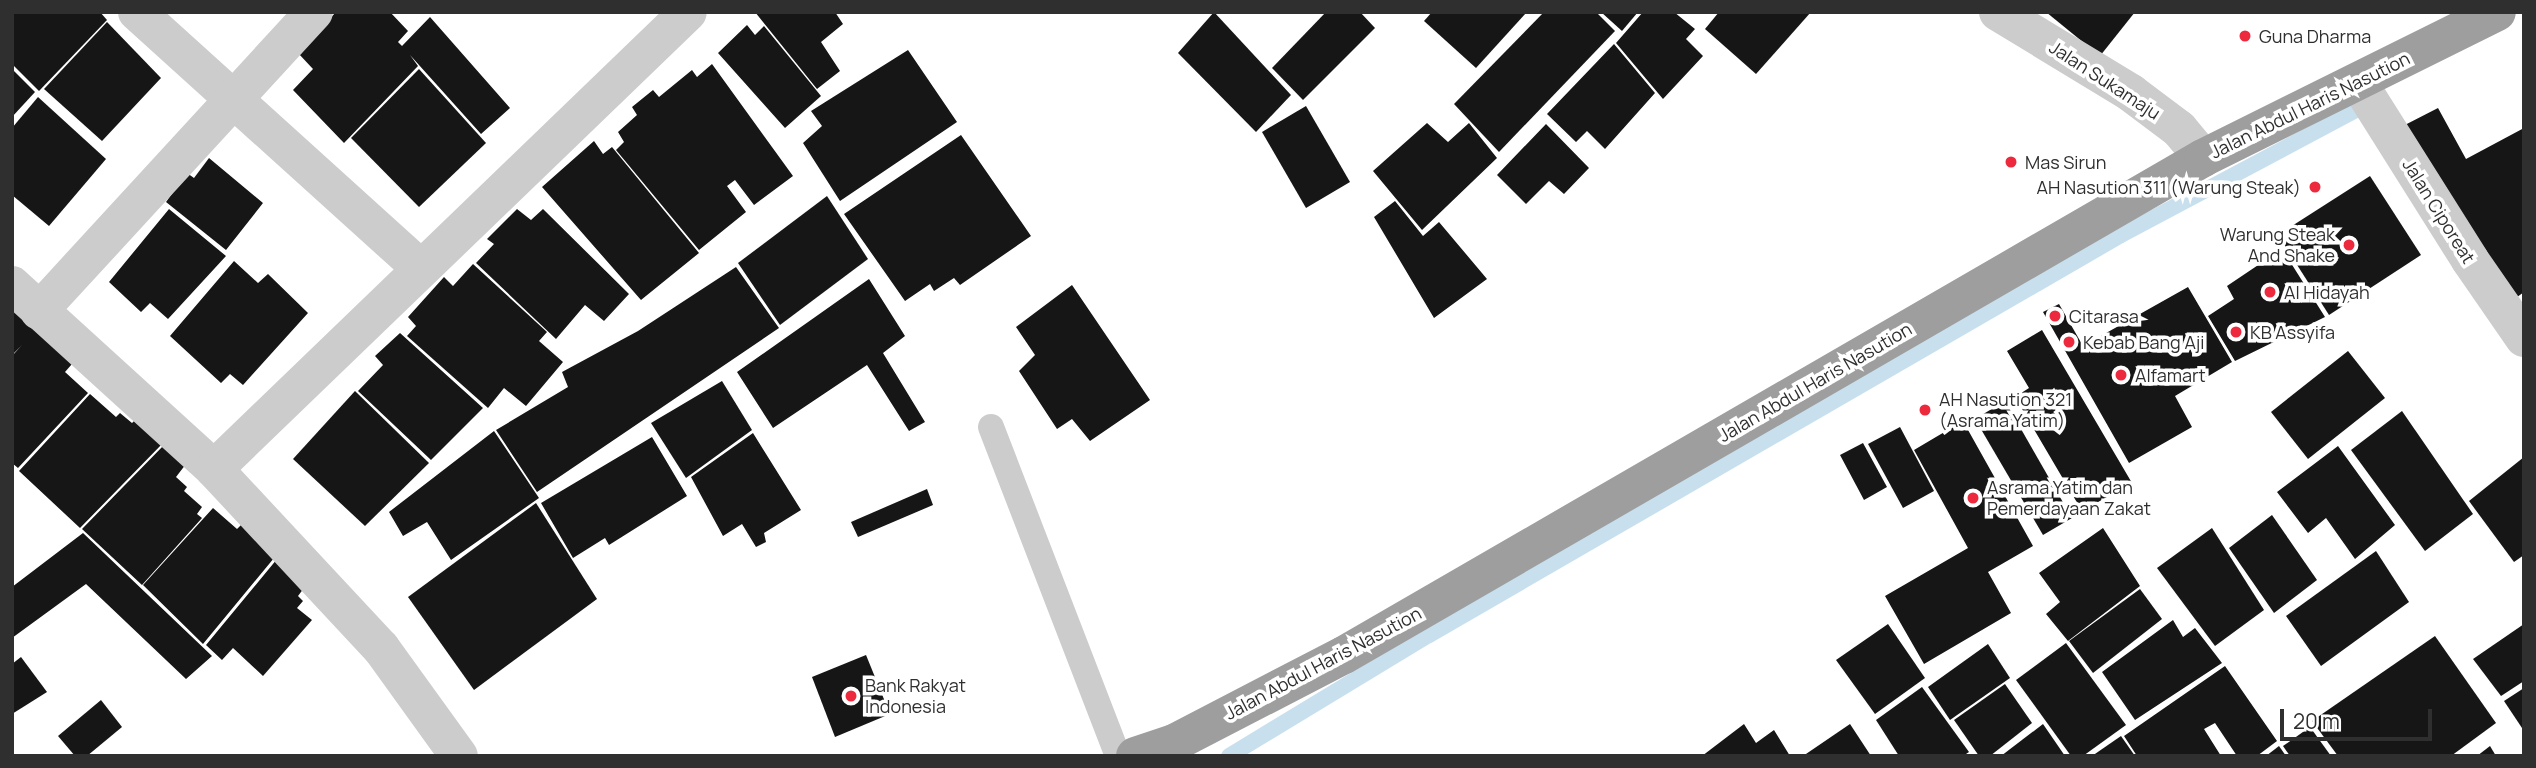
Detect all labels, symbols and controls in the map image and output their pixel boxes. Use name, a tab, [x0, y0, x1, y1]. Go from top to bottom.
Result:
place label: Guna Dharma	[2259, 25, 2371, 47]
marker: Guna Dharma	[2237, 28, 2253, 44]
street label: Jalan Sukamaju	[2045, 36, 2165, 124]
street label: Jalan Abdul Haris Nasution	[2207, 47, 2413, 163]
place label: Mas Sirun	[2025, 151, 2106, 173]
marker: Mas Sirun	[2003, 154, 2019, 170]
street label: Jalan Ciporeat	[2398, 155, 2480, 267]
place label: AH Nasution 311 (Warung Steak)	[2037, 176, 2301, 198]
marker: AH Nasution 311 (Warung Steak)	[2307, 179, 2323, 195]
place label: Warung Steak And Shake	[2220, 224, 2335, 266]
marker: Warung Steak And Shake	[2341, 237, 2357, 253]
place label: Al Hidayah	[2284, 281, 2370, 303]
marker: Al Hidayah	[2262, 284, 2278, 300]
place label: Citarasa	[2069, 305, 2139, 327]
marker: Citarasa	[2047, 308, 2063, 324]
street label: Jalan Abdul Haris Nasution	[1715, 318, 1915, 446]
place label: KB Assyifa	[2250, 321, 2335, 343]
marker: KB Assyifa	[2228, 324, 2244, 340]
place label: Kebab Bang Aji	[2083, 331, 2204, 353]
marker: Kebab Bang Aji	[2061, 334, 2077, 350]
place label: Alfamart	[2135, 364, 2206, 386]
marker: Alfamart	[2113, 367, 2129, 383]
place label: AH Nasution 321 (Asrama Yatim)	[1939, 389, 2072, 432]
marker: AH Nasution 321 (Asrama Yatim)	[1917, 402, 1933, 418]
place label: Asrama Yatim dan Pemerdayaan Zakat	[1987, 477, 2151, 520]
marker: Asrama Yatim dan Pemerdayaan Zakat	[1965, 490, 1981, 506]
street label: Jalan Abdul Haris Nasution	[1221, 602, 1425, 724]
place label: Bank Rakyat Indonesia	[865, 675, 966, 718]
marker: Bank Rakyat Indonesia	[843, 688, 859, 704]
scale bar	[2284, 694, 2436, 738]
text: 20 m	[2293, 707, 2340, 735]

